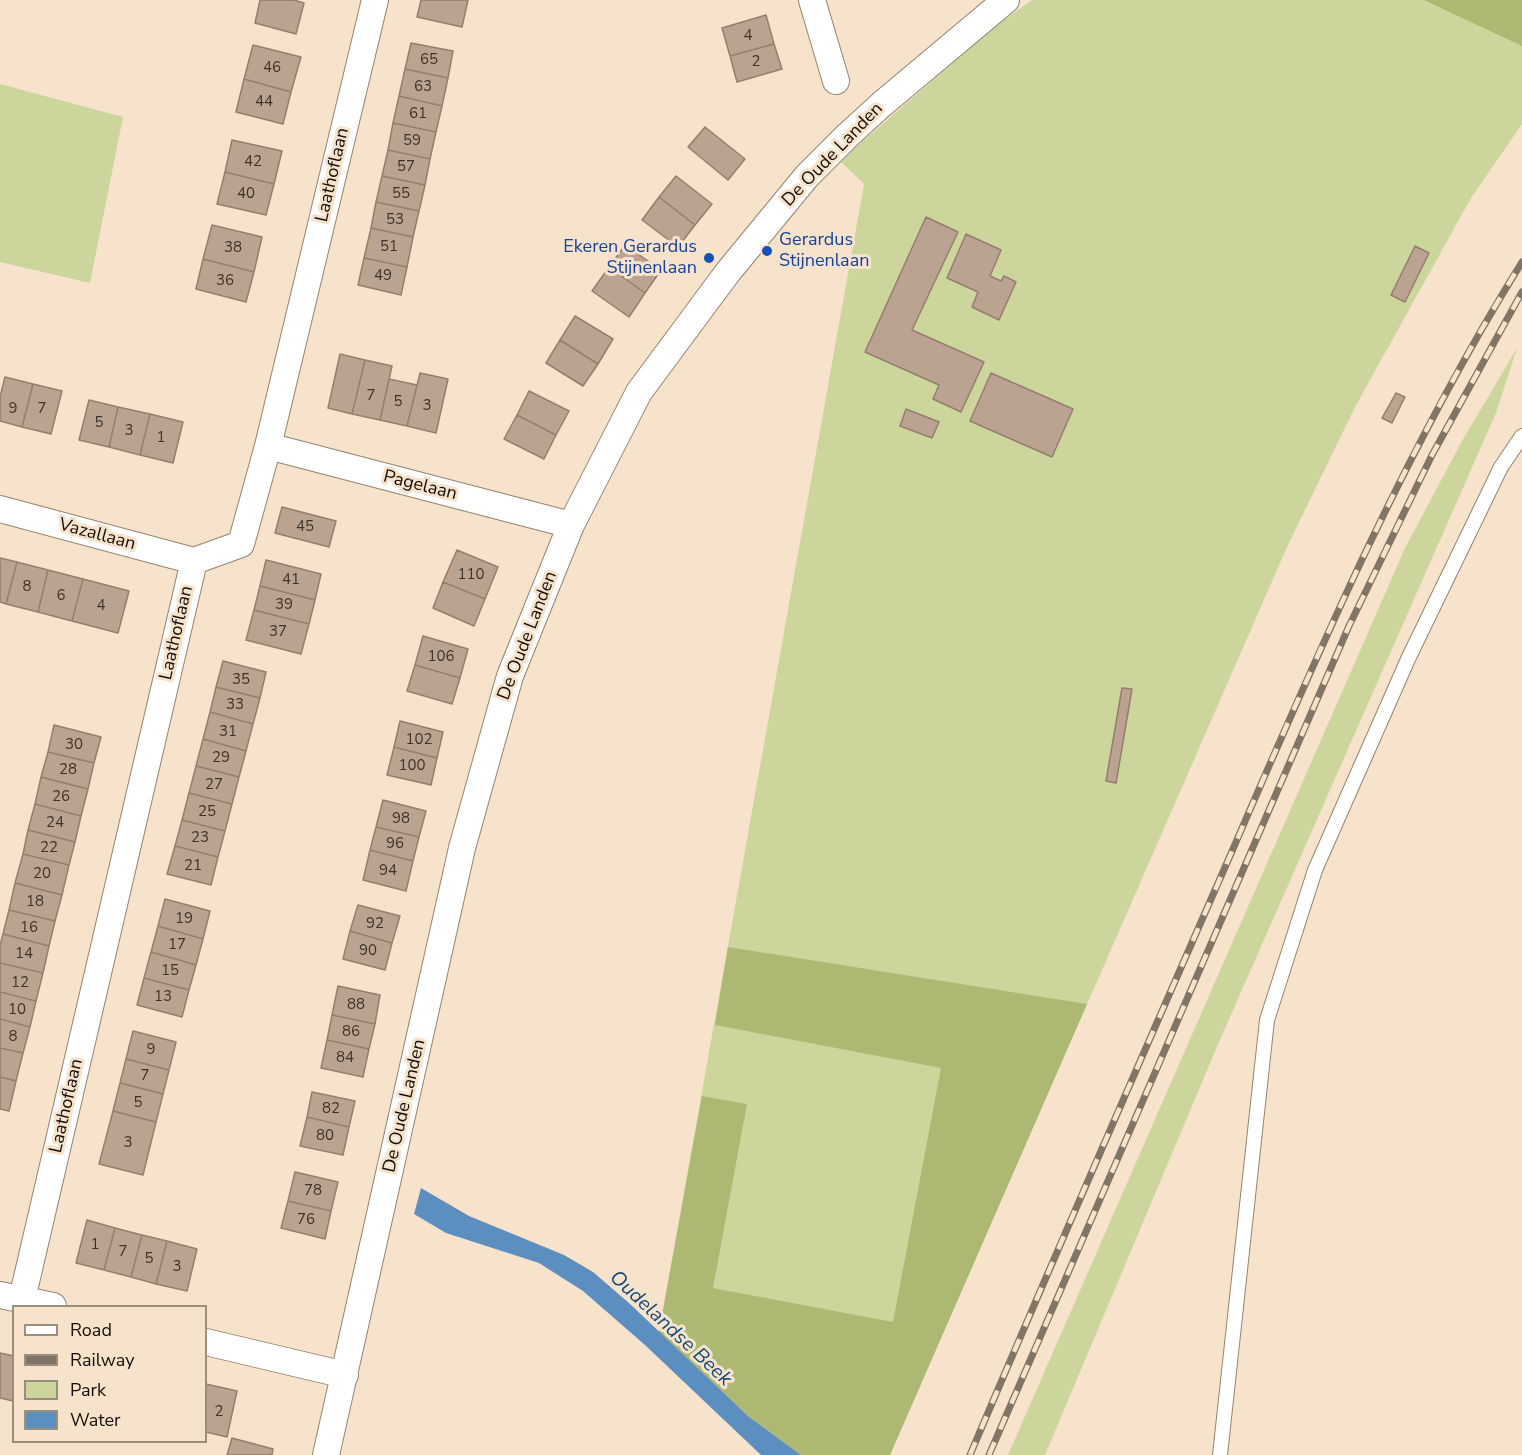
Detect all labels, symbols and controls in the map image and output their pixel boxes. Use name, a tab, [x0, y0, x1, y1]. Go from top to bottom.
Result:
house number: 4	[744, 27, 752, 45]
house number: 65	[420, 51, 438, 69]
house number: 2	[752, 53, 760, 71]
house number: 46	[263, 59, 281, 77]
house number: 63	[414, 78, 432, 96]
house number: 44	[255, 93, 273, 111]
street label: De Oude Landen	[778, 99, 888, 211]
house number: 61	[409, 105, 427, 123]
street label: Laathoflaan	[312, 126, 354, 224]
house number: 59	[403, 132, 421, 150]
house number: 42	[244, 153, 262, 171]
house number: 57	[397, 158, 415, 176]
house number: 40	[237, 185, 255, 203]
house number: 55	[392, 185, 410, 203]
house number: 53	[386, 211, 404, 229]
place label: Gerardus Stijnenlaan	[779, 230, 869, 272]
place label: Ekeren Gerardus Stijnenlaan	[563, 237, 697, 280]
house number: 51	[380, 238, 398, 256]
house number: 38	[224, 239, 242, 257]
marker: Gerardus Stijnenlaan	[760, 244, 774, 258]
marker: Ekeren Gerardus Stijnenlaan	[702, 251, 716, 265]
house number: 49	[374, 267, 392, 285]
house number: 36	[216, 272, 234, 290]
house number: 7	[367, 387, 375, 405]
house number: 5	[394, 393, 402, 411]
house number: 3	[423, 397, 431, 415]
house number: 9	[9, 400, 17, 418]
house number: 7	[38, 400, 46, 418]
house number: 5	[95, 414, 103, 432]
house number: 3	[125, 422, 133, 440]
house number: 1	[157, 429, 165, 447]
street label: Pagelaan	[381, 466, 459, 506]
street label: Vazallaan	[56, 514, 138, 556]
house number: 45	[296, 518, 314, 536]
house number: 110	[458, 566, 484, 584]
street label: De Oude Landen	[494, 569, 562, 703]
house number: 41	[282, 571, 300, 589]
house number: 8	[23, 578, 31, 596]
street label: Laathoflaan	[156, 584, 198, 682]
house number: 6	[57, 587, 65, 605]
house number: 39	[275, 596, 293, 614]
house number: 4	[97, 597, 105, 615]
house number: 37	[269, 623, 287, 641]
house number: 106	[428, 648, 454, 666]
house number: 35	[232, 671, 250, 689]
house number: 33	[226, 696, 244, 714]
house number: 31	[219, 723, 237, 741]
house number: 102	[406, 731, 432, 749]
house number: 30	[65, 736, 83, 754]
house number: 29	[212, 749, 230, 767]
house number: 100	[399, 757, 425, 775]
house number: 28	[59, 761, 77, 779]
house number: 27	[205, 776, 223, 794]
house number: 26	[52, 788, 70, 806]
house number: 25	[198, 803, 216, 821]
house number: 98	[392, 810, 410, 828]
house number: 24	[46, 814, 64, 832]
house number: 23	[191, 829, 209, 847]
house number: 96	[386, 835, 404, 853]
house number: 22	[40, 839, 58, 857]
house number: 21	[184, 857, 202, 875]
house number: 94	[379, 862, 397, 880]
house number: 20	[33, 865, 51, 883]
house number: 18	[26, 893, 44, 911]
house number: 19	[175, 910, 193, 928]
house number: 92	[366, 915, 384, 933]
house number: 16	[20, 919, 38, 937]
house number: 17	[168, 936, 186, 954]
house number: 90	[359, 942, 377, 960]
house number: 14	[15, 945, 33, 963]
house number: 15	[161, 962, 179, 980]
house number: 12	[11, 974, 29, 992]
house number: 13	[154, 988, 172, 1006]
house number: 88	[347, 996, 365, 1014]
house number: 10	[8, 1001, 26, 1019]
house number: 86	[342, 1023, 360, 1041]
house number: 8	[9, 1028, 17, 1046]
street label: De Oude Landen	[379, 1037, 431, 1175]
house number: 9	[147, 1041, 155, 1059]
house number: 84	[336, 1049, 354, 1067]
street label: Laathoflaan	[46, 1057, 88, 1155]
house number: 7	[141, 1067, 149, 1085]
house number: 5	[134, 1094, 142, 1112]
house number: 82	[322, 1100, 340, 1118]
house number: 80	[316, 1127, 334, 1145]
house number: 3	[124, 1134, 132, 1152]
house number: 78	[304, 1182, 322, 1200]
house number: 76	[297, 1211, 315, 1229]
house number: 1	[91, 1236, 99, 1254]
house number: 7	[119, 1243, 127, 1261]
house number: 5	[145, 1250, 153, 1268]
house number: 3	[173, 1258, 181, 1276]
water label: Oudelandse Beek	[604, 1266, 736, 1392]
legend	[12, 1305, 207, 1443]
text: Road	[70, 1318, 112, 1342]
text: Railway	[70, 1348, 135, 1372]
text: Park	[70, 1378, 106, 1402]
house number: 2	[215, 1403, 223, 1421]
text: Water	[70, 1408, 121, 1432]

